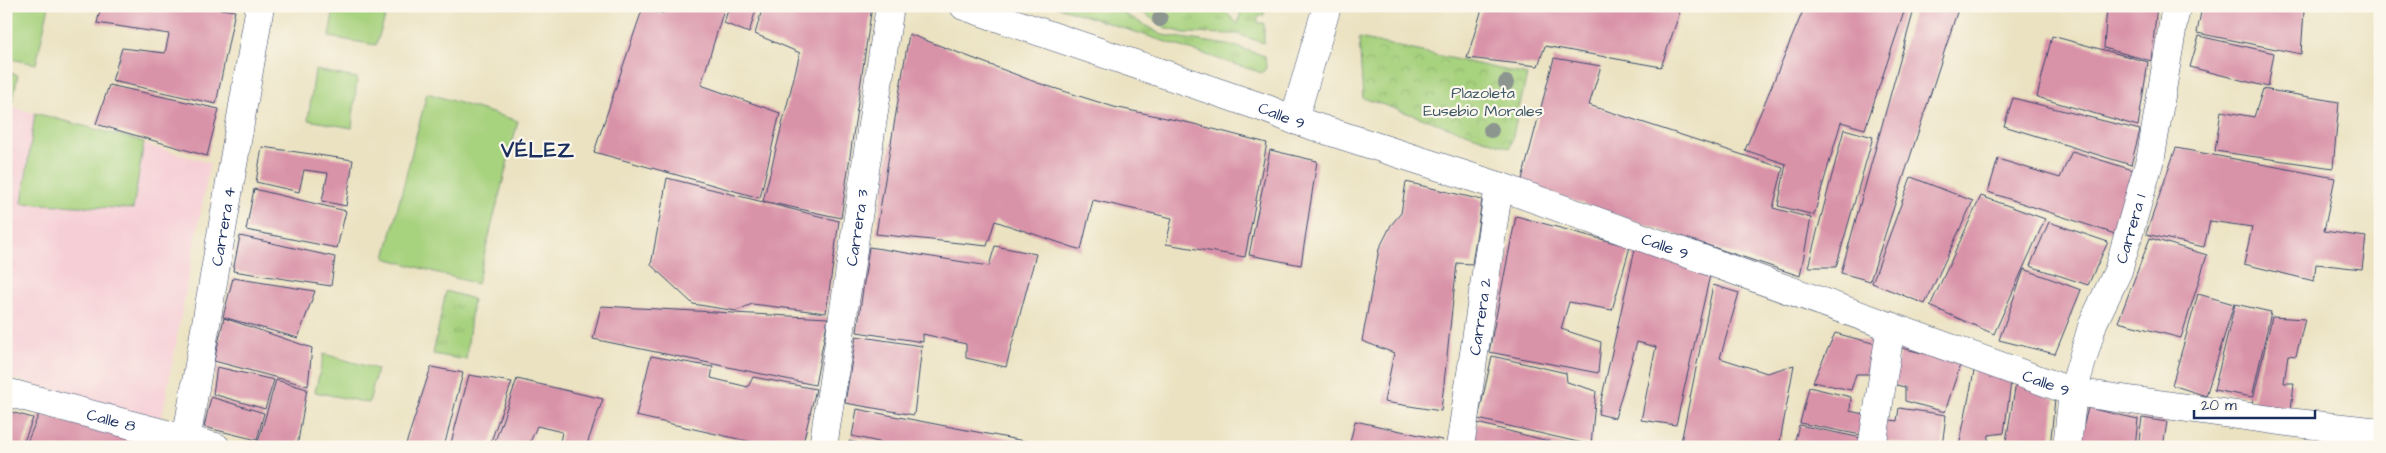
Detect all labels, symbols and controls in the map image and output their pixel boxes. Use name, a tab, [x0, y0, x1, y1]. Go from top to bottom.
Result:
park label: Plazoleta Eusebio Morales	[1423, 82, 1543, 122]
street label: Calle 9	[1255, 97, 1308, 135]
district label: VÉLEZ	[500, 136, 575, 165]
street label: Carrera 4	[206, 185, 241, 268]
street label: Carrera 3	[841, 188, 874, 268]
street label: Carrera 1	[2111, 192, 2152, 266]
street label: Calle 9	[1638, 228, 1691, 265]
street label: Carrera 2	[1464, 276, 1497, 357]
street label: Calle 9	[2019, 365, 2073, 402]
scale bar	[2194, 388, 2315, 420]
text: 20 m	[2201, 395, 2237, 416]
street label: Calle 8	[84, 404, 138, 438]

